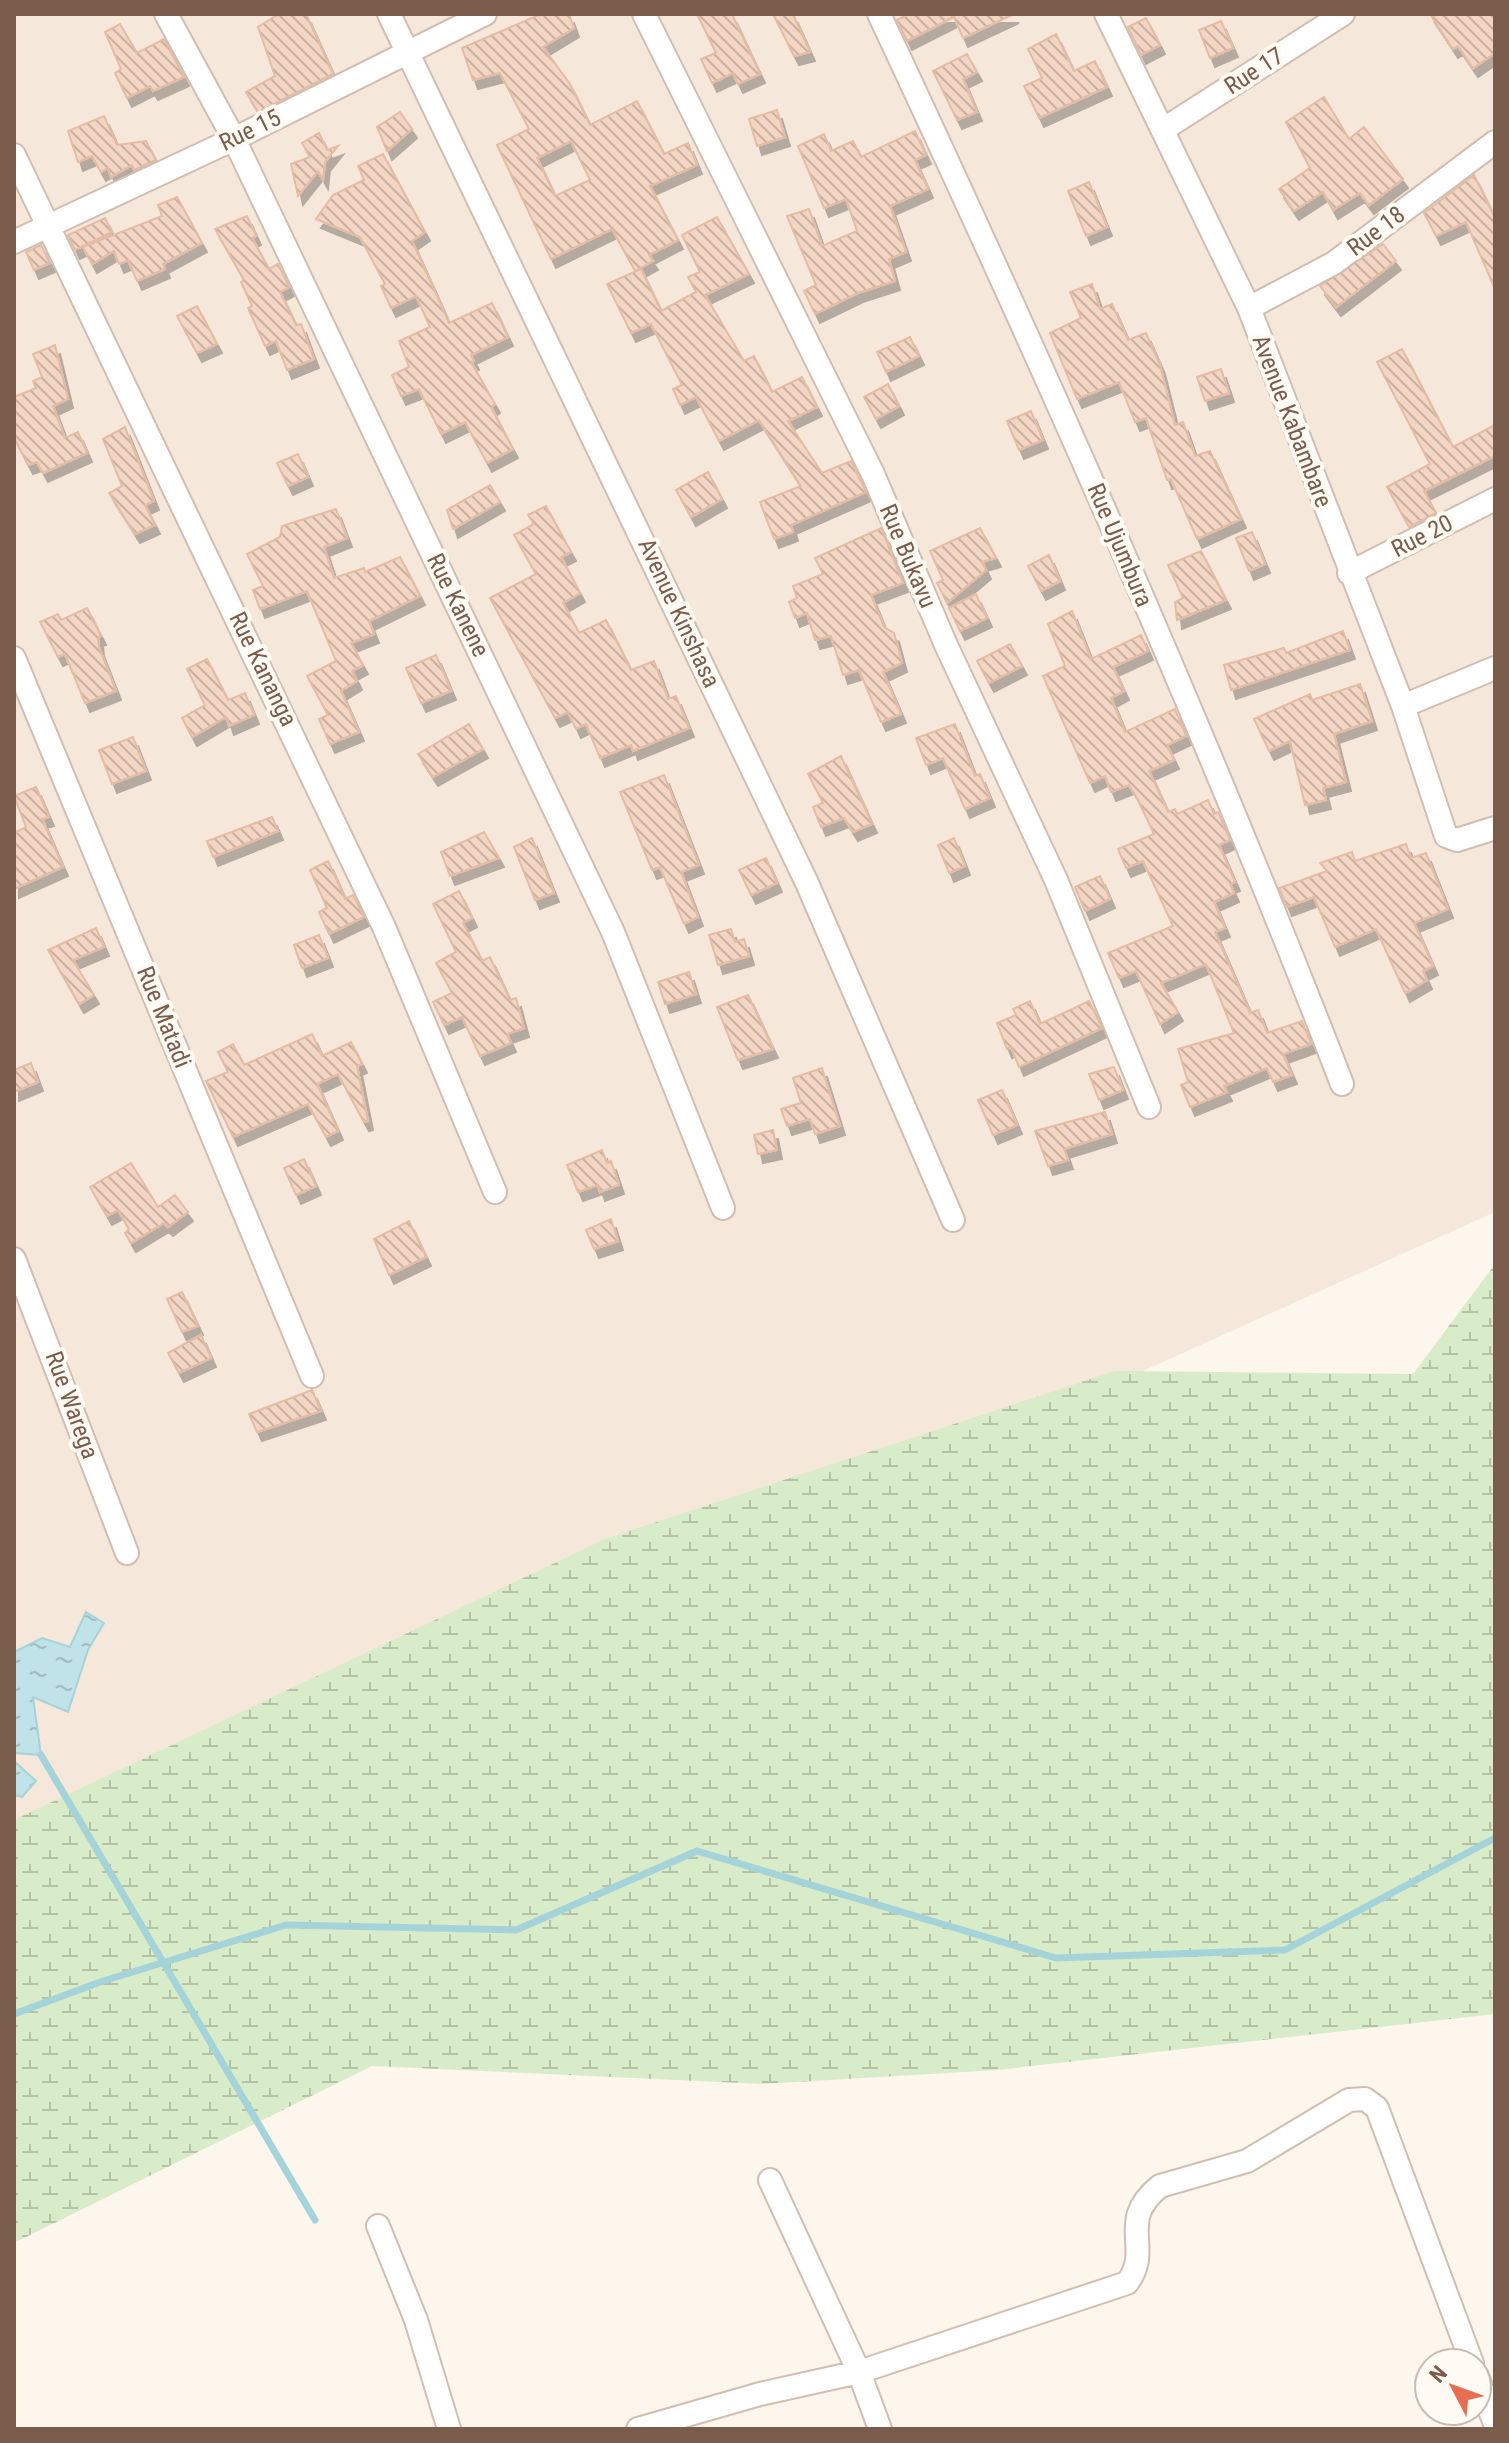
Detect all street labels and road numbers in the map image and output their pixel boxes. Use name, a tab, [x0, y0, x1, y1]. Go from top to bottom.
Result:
street label: Rue 17	[1219, 42, 1289, 100]
street label: Rue 15	[215, 103, 285, 157]
street label: Rue 18	[1342, 200, 1410, 262]
street label: Avenue Kabambare	[1246, 331, 1338, 511]
street label: Rue Ujumbura	[1081, 479, 1159, 611]
street label: Rue Bukavu	[874, 500, 942, 612]
street label: Rue 20	[1387, 509, 1457, 563]
street label: Avenue Kinshasa	[632, 534, 726, 692]
street label: Rue Kanene	[421, 549, 495, 661]
street label: Rue Kananga	[223, 607, 303, 731]
street label: Rue Matadi	[131, 962, 197, 1072]
street label: Rue Warega	[40, 1348, 104, 1462]

